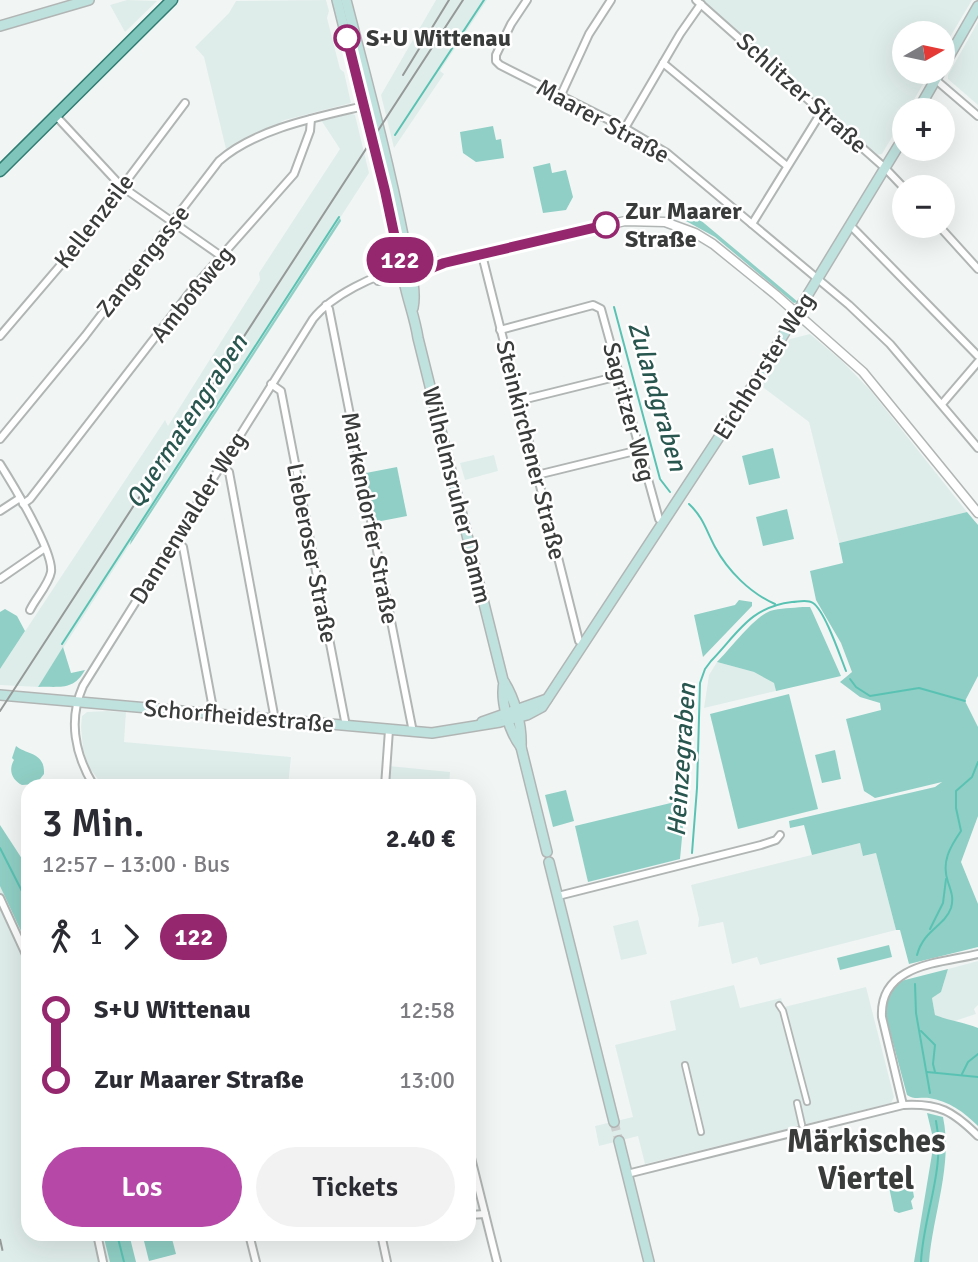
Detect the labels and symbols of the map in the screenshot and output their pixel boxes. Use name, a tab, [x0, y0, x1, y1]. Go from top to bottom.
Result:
north arrow	[892, 21, 956, 84]
place label: S+U Wittenau	[366, 23, 511, 53]
marker: S+U Wittenau	[334, 25, 360, 51]
street label: Schlitzer Straße	[730, 26, 874, 160]
street label: Maarer Straße	[531, 72, 675, 170]
street label: Kellenzeile	[48, 168, 140, 274]
place label: Zur Maarer Straße	[625, 196, 742, 254]
street label: Zangengasse	[90, 199, 196, 323]
marker: Zur Maarer Straße	[593, 212, 619, 238]
line badge: 122	[360, 237, 440, 283]
street label: Amboßweg	[144, 240, 240, 348]
street label: Eichhorster Weg	[707, 287, 821, 445]
water label: Zulandgraben	[620, 318, 694, 476]
water label: Quermatengraben	[119, 328, 255, 514]
street label: Steinkirchener Straße	[489, 337, 573, 563]
street label: Sagritzer Weg	[596, 339, 662, 485]
street label: Wilhelmsruher Damm	[416, 383, 498, 607]
street label: Markendorfer Straße	[335, 409, 405, 627]
street label: Dannenwalder Weg	[123, 426, 253, 610]
street label: Lieberoser Straße	[280, 461, 344, 645]
water label: Heinzegraben	[661, 682, 703, 838]
street label: Schorfheidestraße	[143, 693, 335, 739]
district label: Märkisches Viertel	[787, 1122, 945, 1198]

